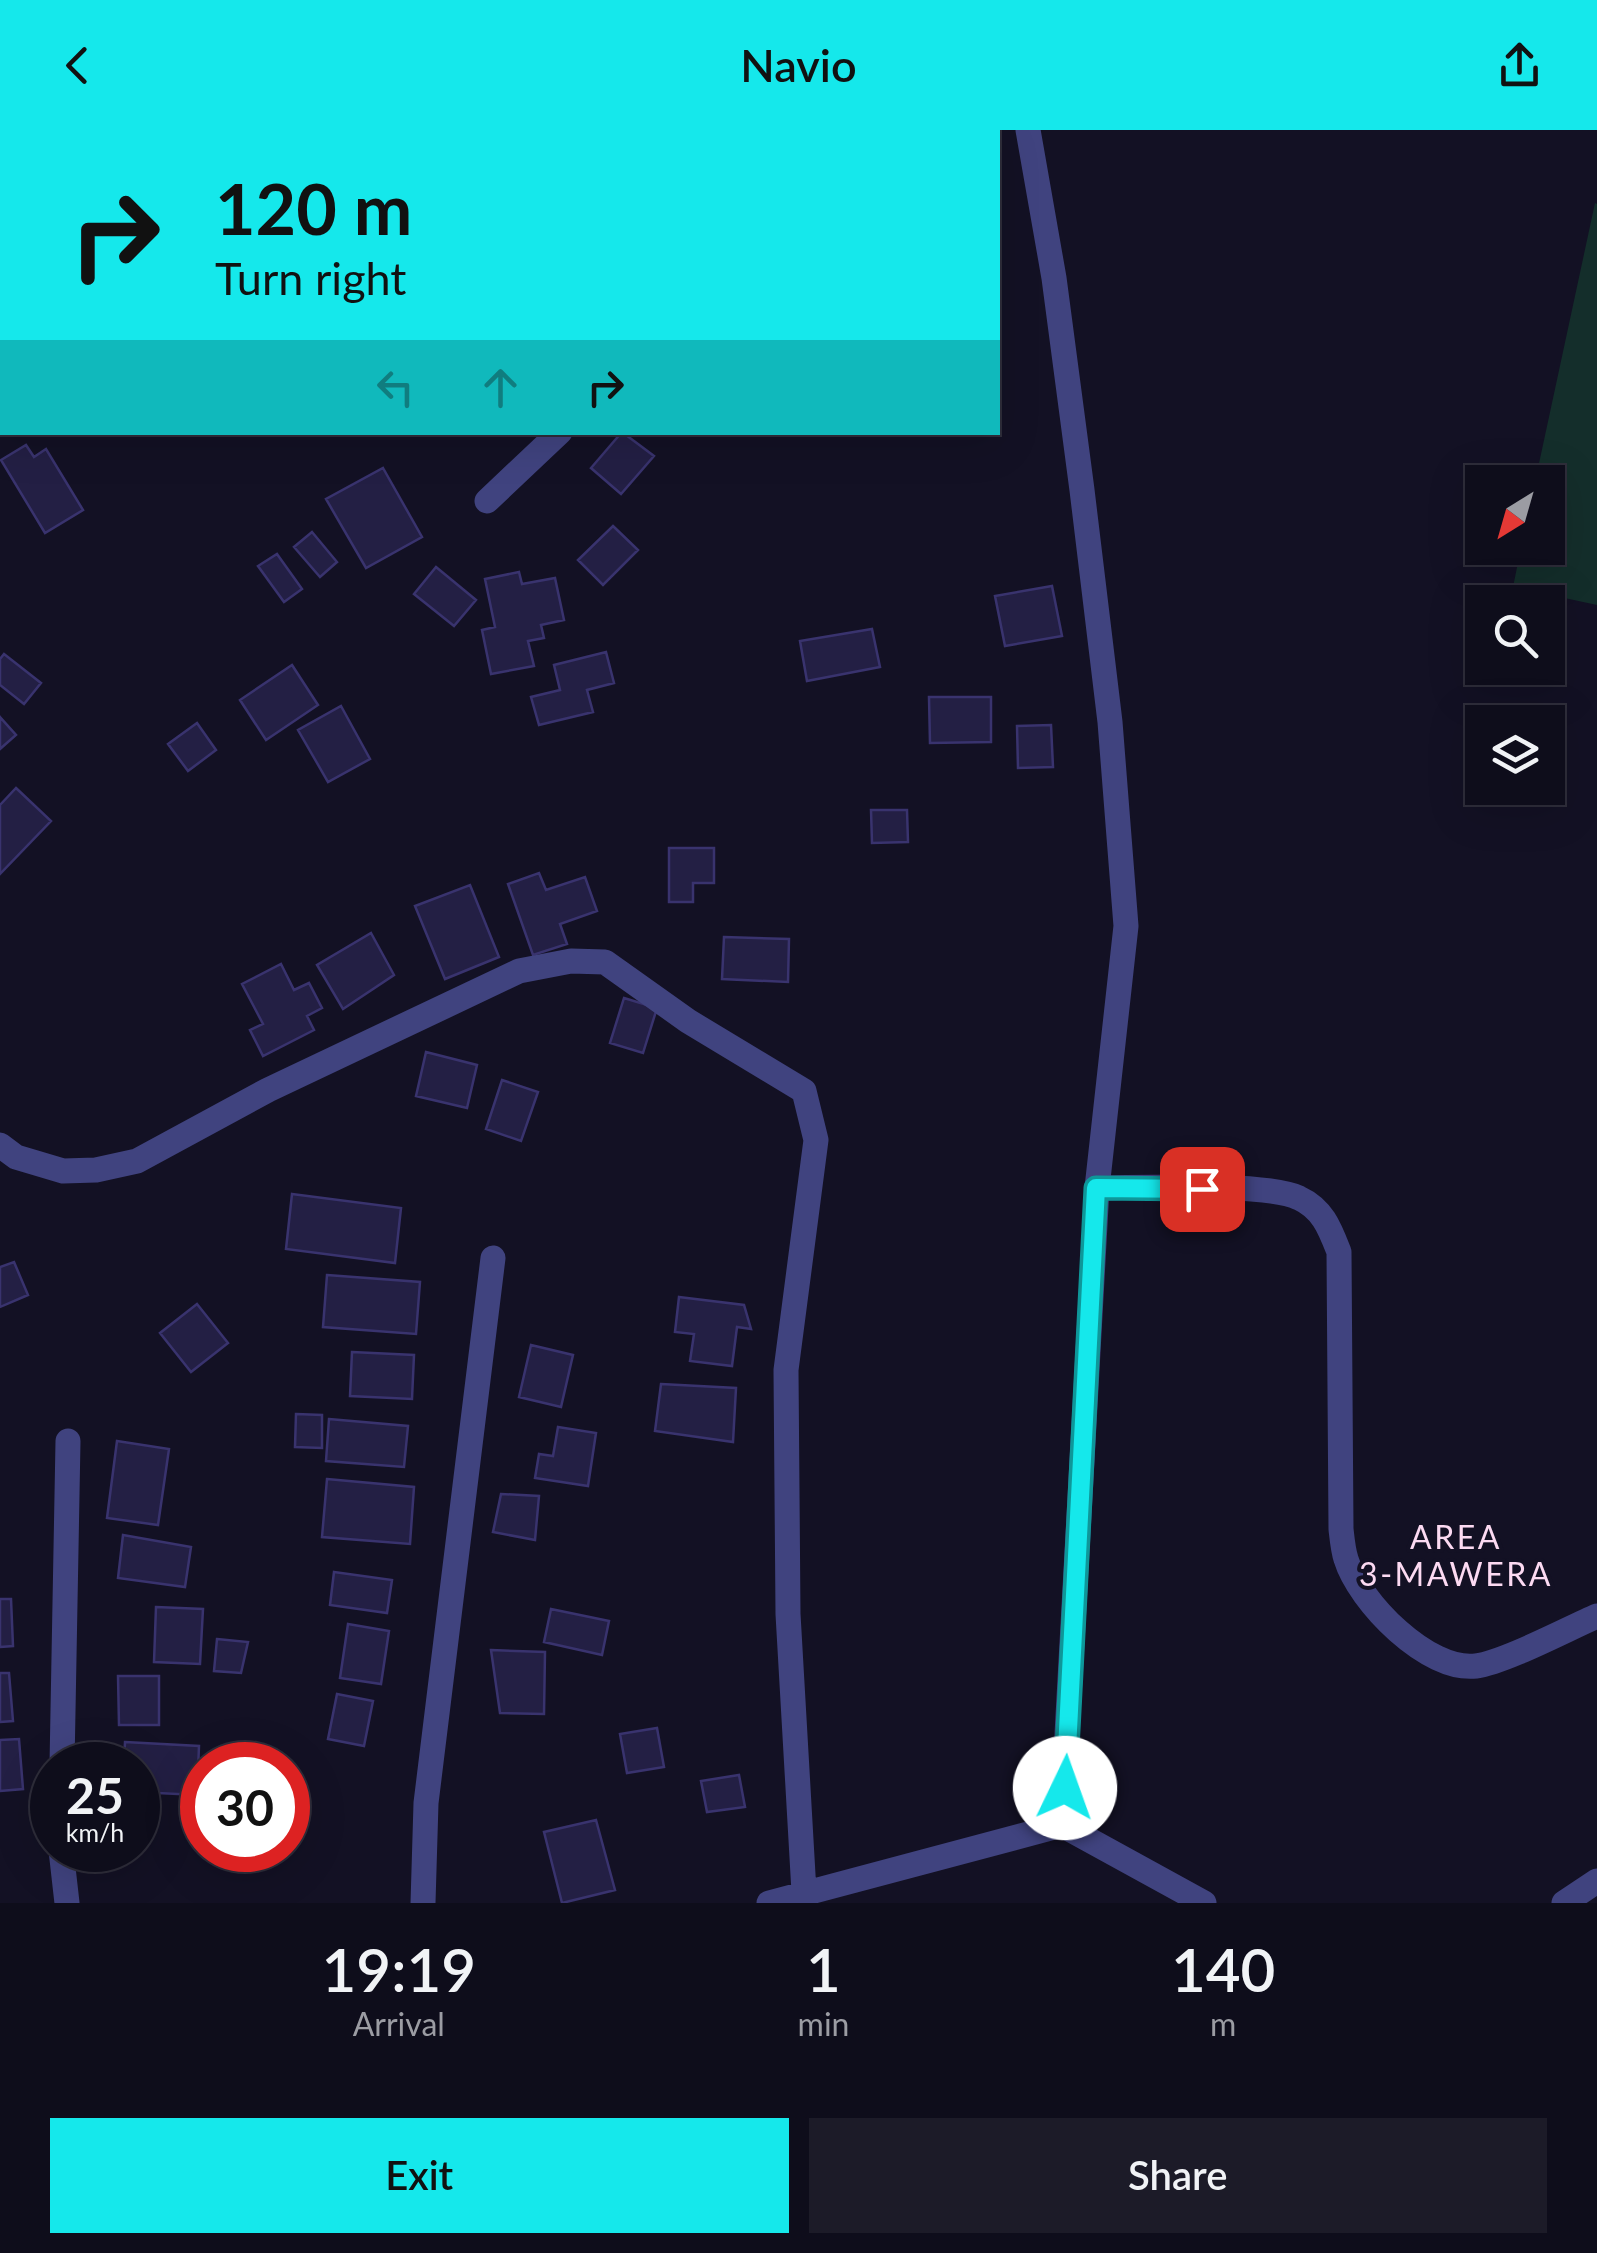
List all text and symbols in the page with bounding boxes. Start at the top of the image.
icon: back [50,38,105,93]
text: Navio [740,38,857,92]
icon: share [1492,38,1547,93]
text: 120 m [215,166,412,250]
icon: right [50,170,180,300]
text: Turn right [215,251,406,305]
icon: left [368,360,423,415]
icon: ahead [473,360,528,415]
icon: right [578,360,633,415]
north arrow [1465,465,1565,565]
map controls [1465,465,1565,805]
button: search [1465,585,1565,685]
button: layers [1465,705,1565,805]
pin [1160,1147,1245,1232]
icon: arrive [1175,1162,1230,1217]
district label: AREA 3-MAWERA [1359,1517,1553,1593]
position arrow [1013,1736,1117,1840]
speed limit sign: 30 [180,1742,310,1872]
text: 25 [66,1765,124,1825]
text: km/h [66,1817,124,1847]
text: 19:19 [322,1933,476,2005]
text: 1 [806,1933,841,2005]
text: 140 [1171,1933,1275,2005]
text: Arrival [353,2004,445,2043]
text: min [798,2004,849,2043]
text: m [1210,2004,1236,2043]
button: Exit [50,2118,789,2233]
button: Share [809,2118,1547,2233]

